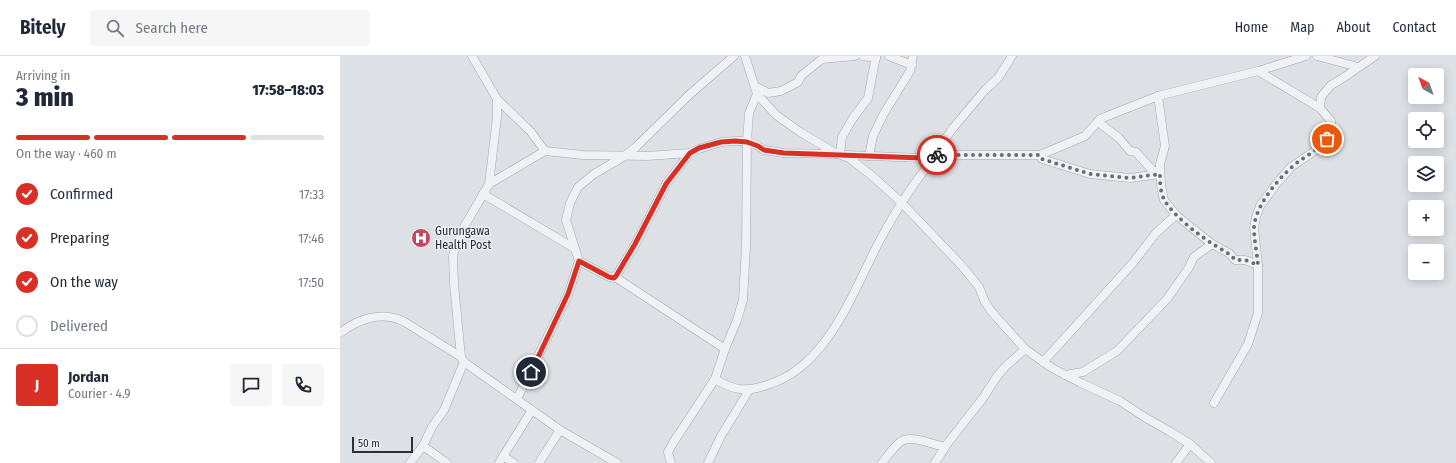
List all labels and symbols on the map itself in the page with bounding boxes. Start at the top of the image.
north arrow [1408,68,1444,104]
pin [1310,122,1344,156]
courier [917,135,957,175]
place label: Gurungawa Health Post [435,224,491,252]
hospital icon: Gurungawa Health Post [410,227,432,249]
pin [514,355,548,389]
scale bar [352,435,413,454]

